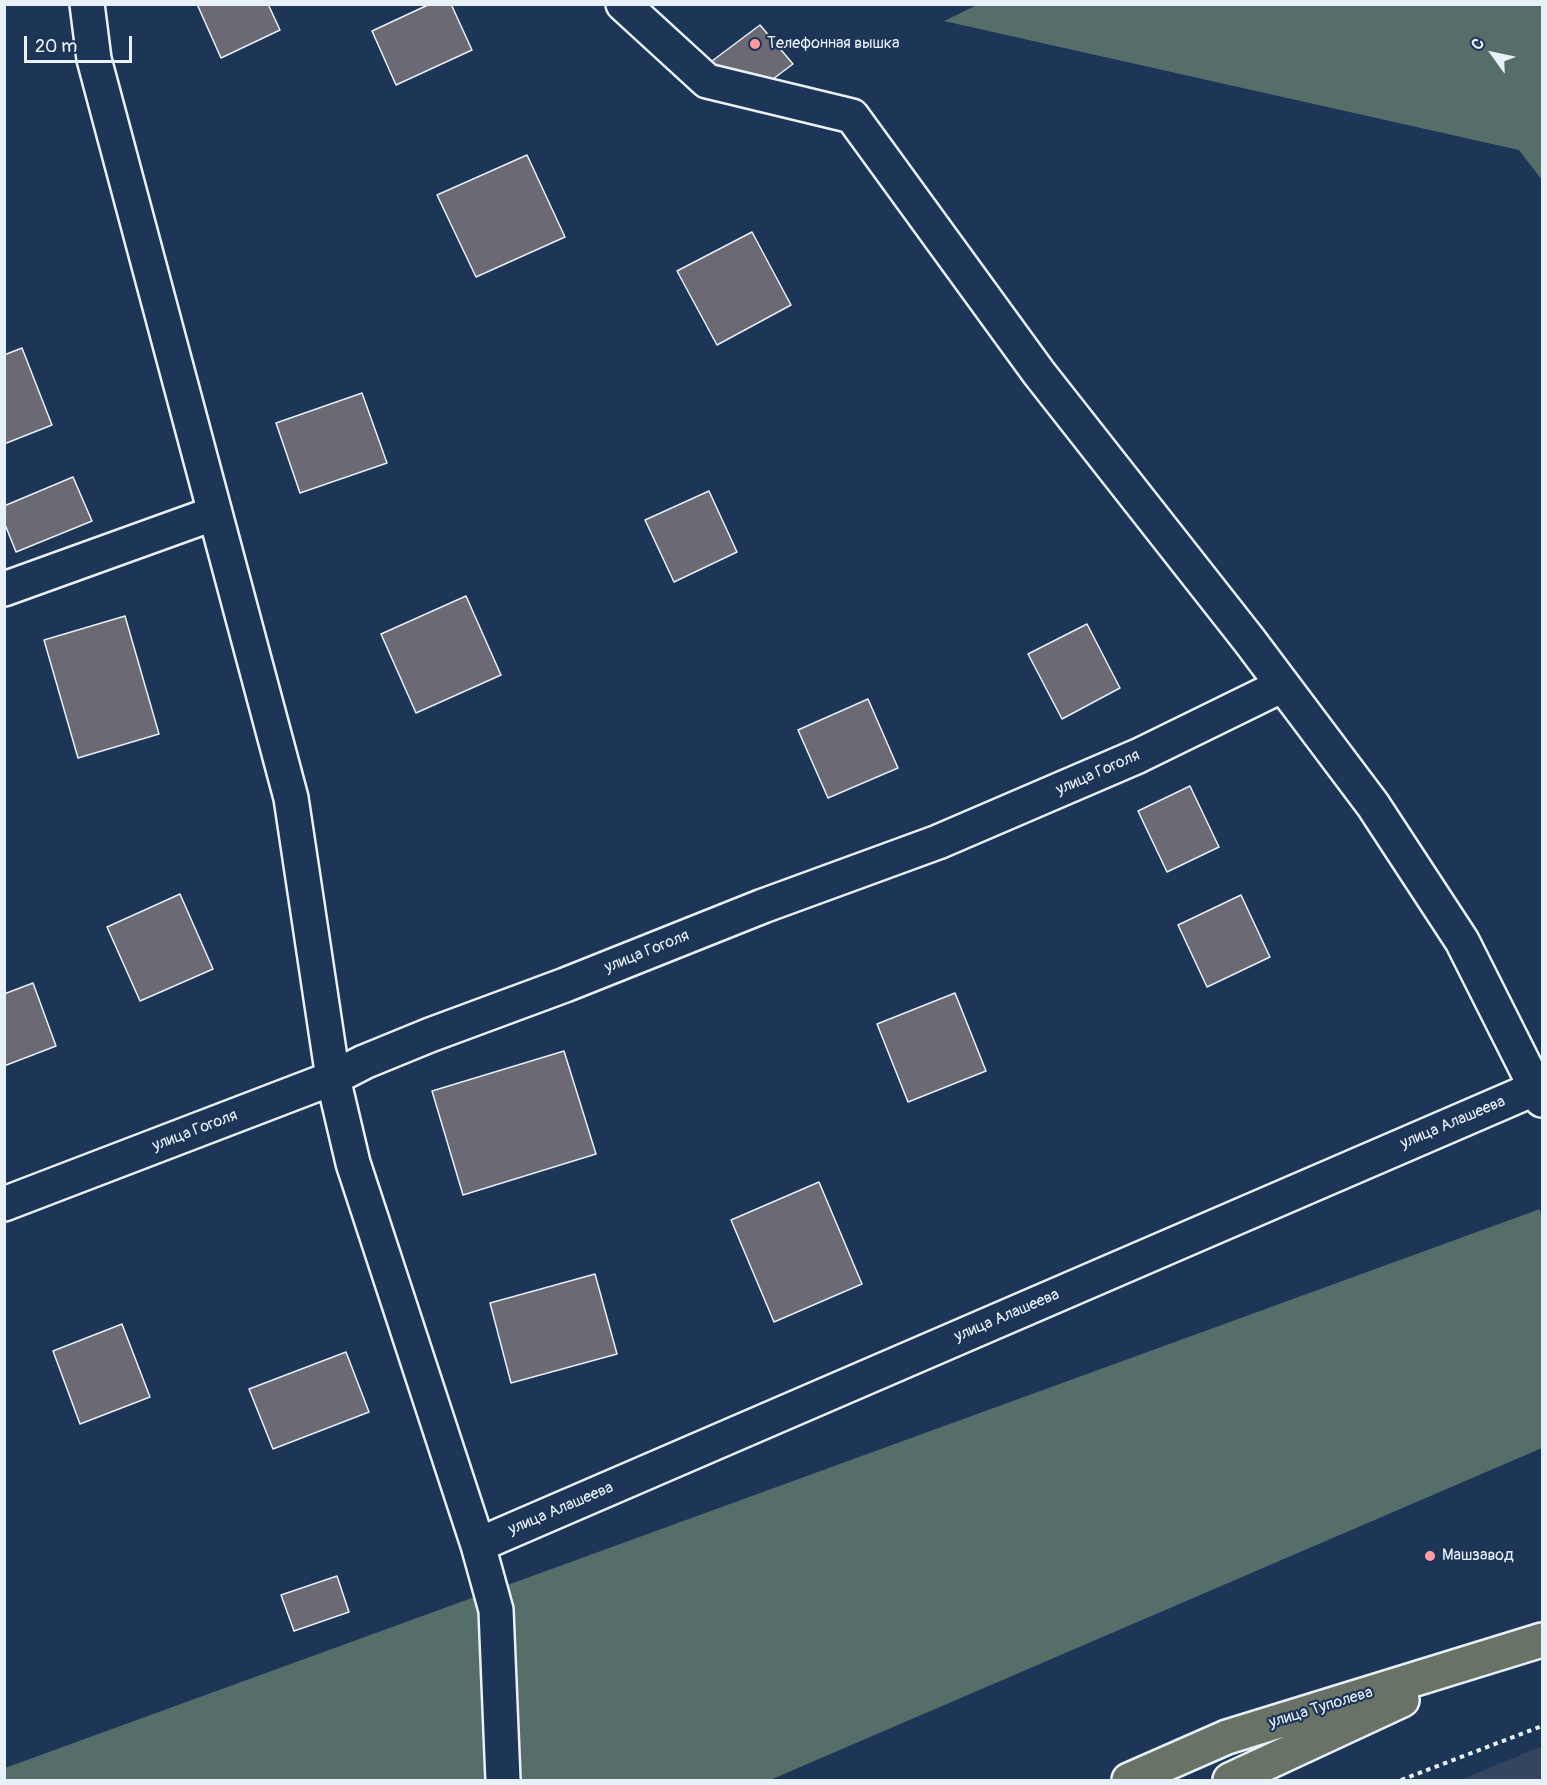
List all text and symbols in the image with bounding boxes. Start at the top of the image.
scale bar [27,24,135,62]
north arrow [1463,24,1523,84]
place label: Телефонная вышка [767,34,900,54]
text: 20 m [35,35,77,58]
text: С [1467,35,1489,54]
marker: Телефонная вышка [748,37,762,51]
street label: улица Гоголя [1053,746,1143,800]
street label: улица Гоголя [602,926,692,978]
street label: улица Алашеева [1398,1092,1508,1154]
street label: улица Гоголя [150,1106,240,1156]
street label: улица Алашеева [952,1285,1062,1347]
street label: улица Алашеева [506,1478,616,1540]
place label: Машзавод [1442,1546,1514,1566]
marker: Машзавод [1423,1549,1437,1563]
street label: улица Туполева [1267,1683,1375,1733]

